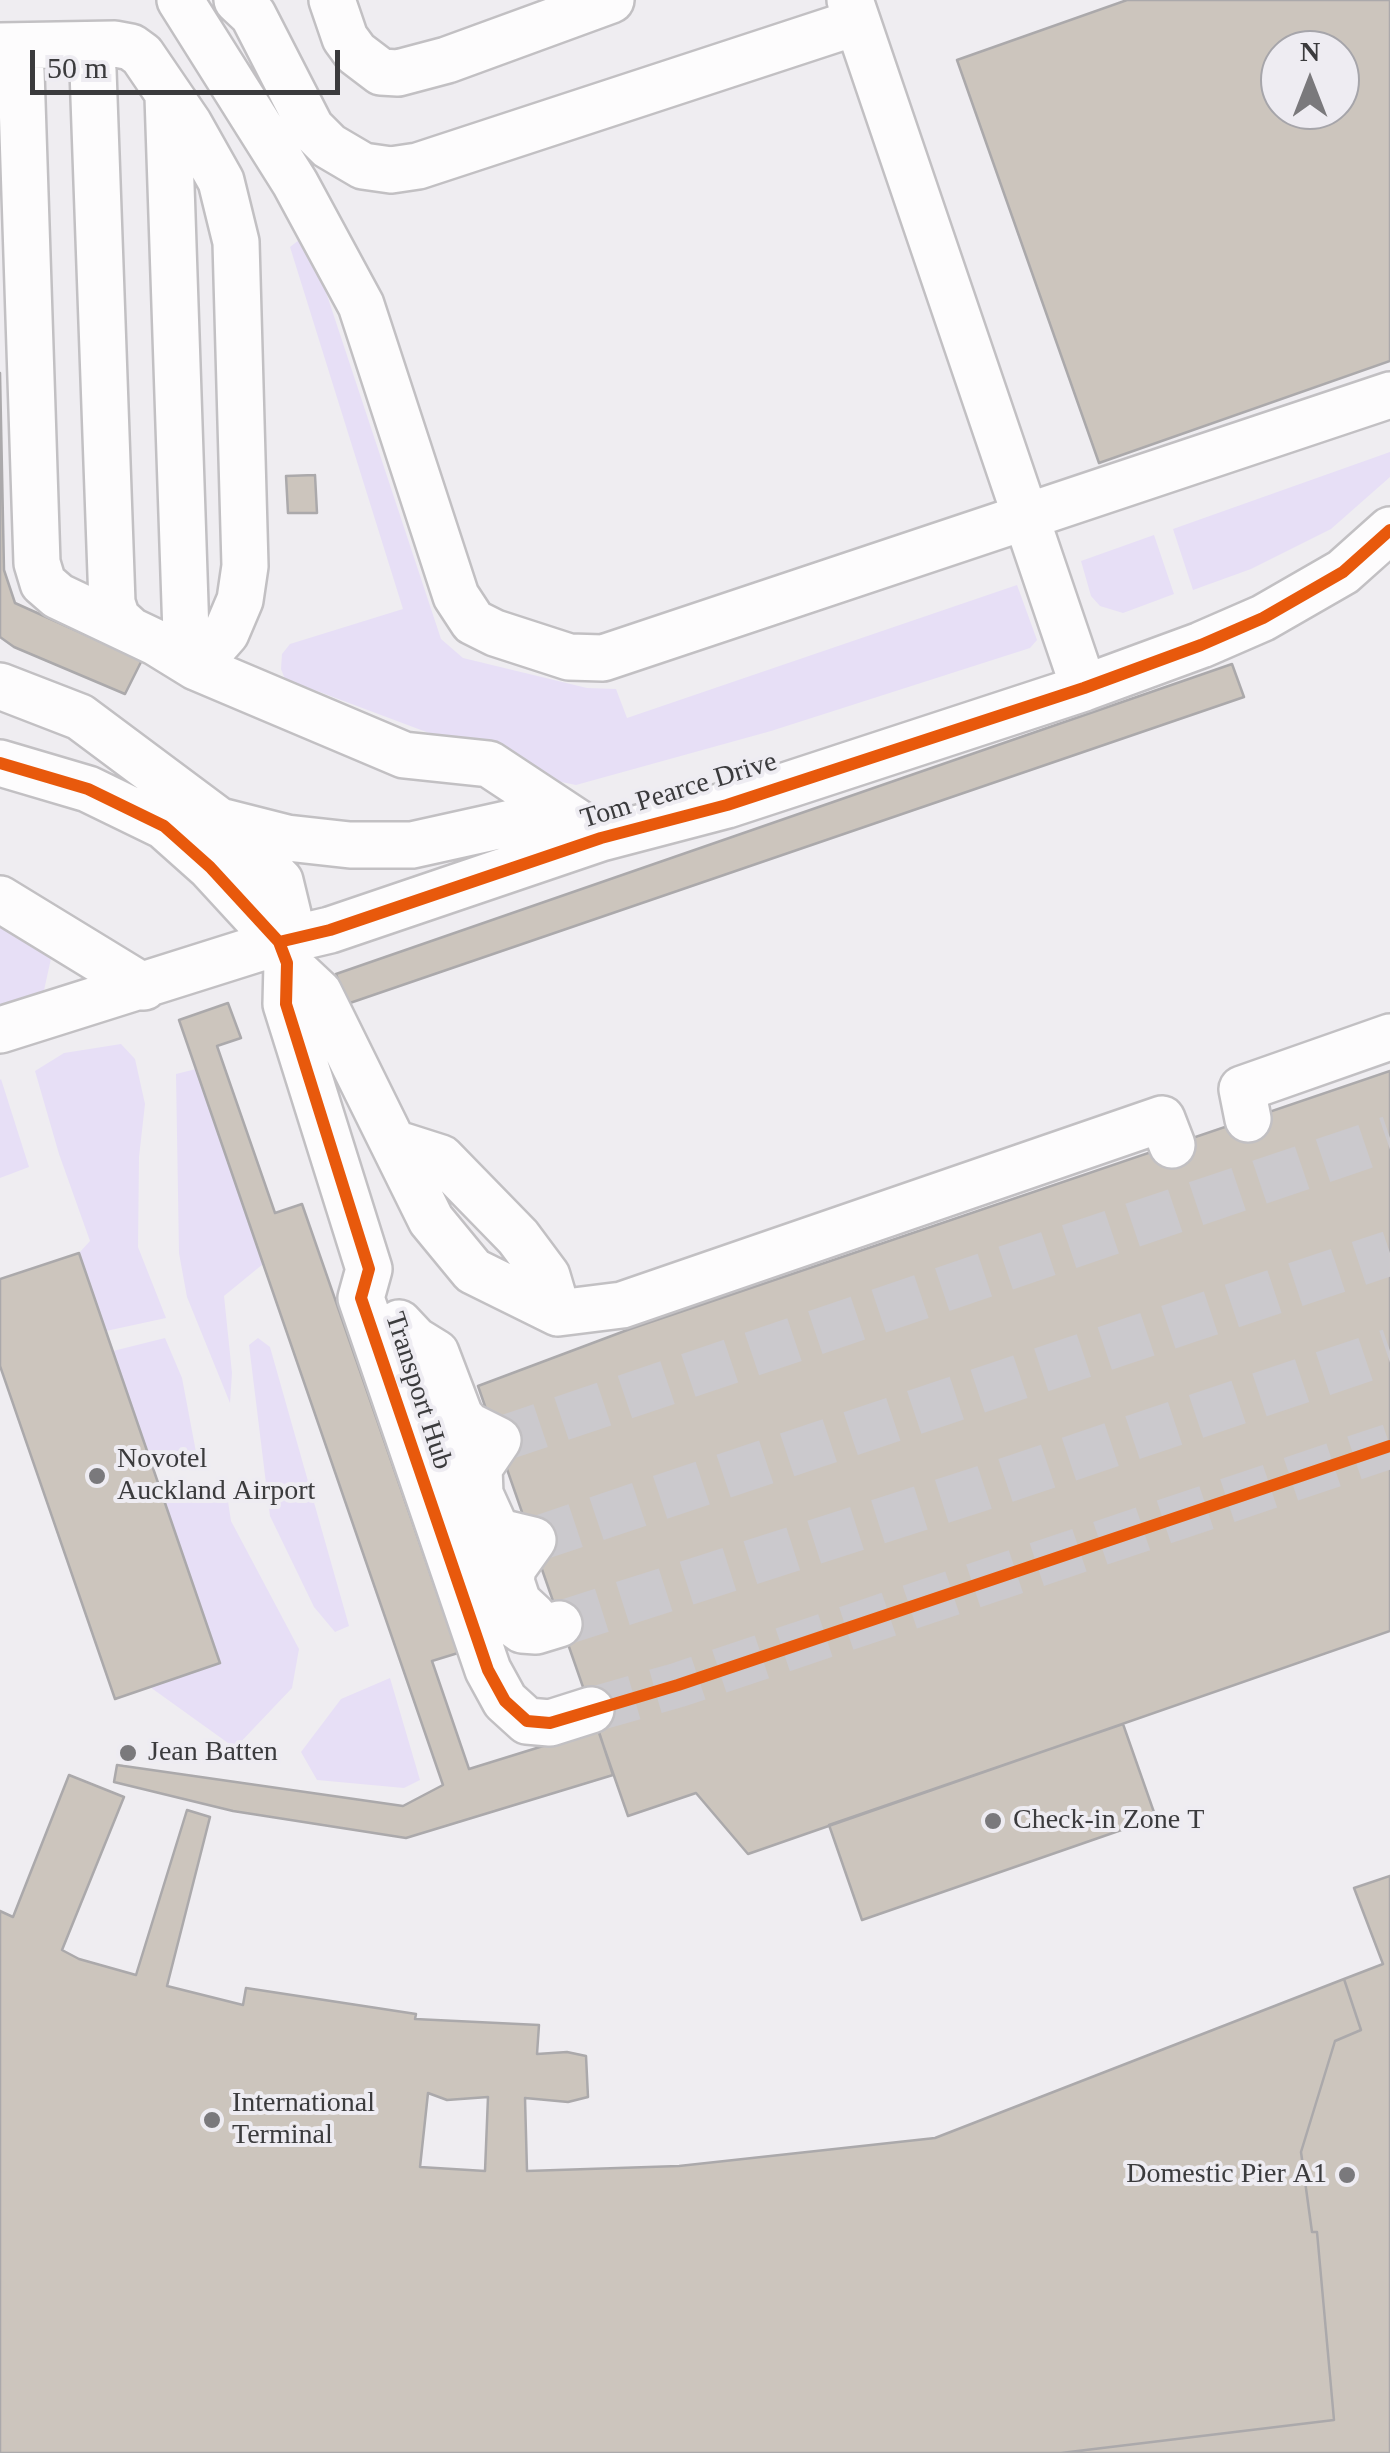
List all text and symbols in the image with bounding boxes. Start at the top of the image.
scale bar [35,30,345,92]
north arrow [1260,30,1360,130]
text: N [1300,36,1320,67]
text: 50 m [47,51,108,84]
street label: Tom Pearce Drive [577,745,781,837]
street label: Transport Hub [377,1308,459,1474]
place label: Novotel Auckland Airport [117,1443,315,1509]
marker: Novotel Auckland Airport [86,1465,108,1487]
place label: Jean Batten [148,1736,278,1770]
marker: Jean Batten [117,1742,139,1764]
place label: Check-in Zone T [1013,1804,1204,1838]
marker: Check-in Zone T [982,1810,1004,1832]
place label: International Terminal [232,2087,375,2153]
marker: International Terminal [201,2109,223,2131]
place label: Domestic Pier A1 [1126,2158,1327,2192]
marker: Domestic Pier A1 [1336,2164,1358,2186]

